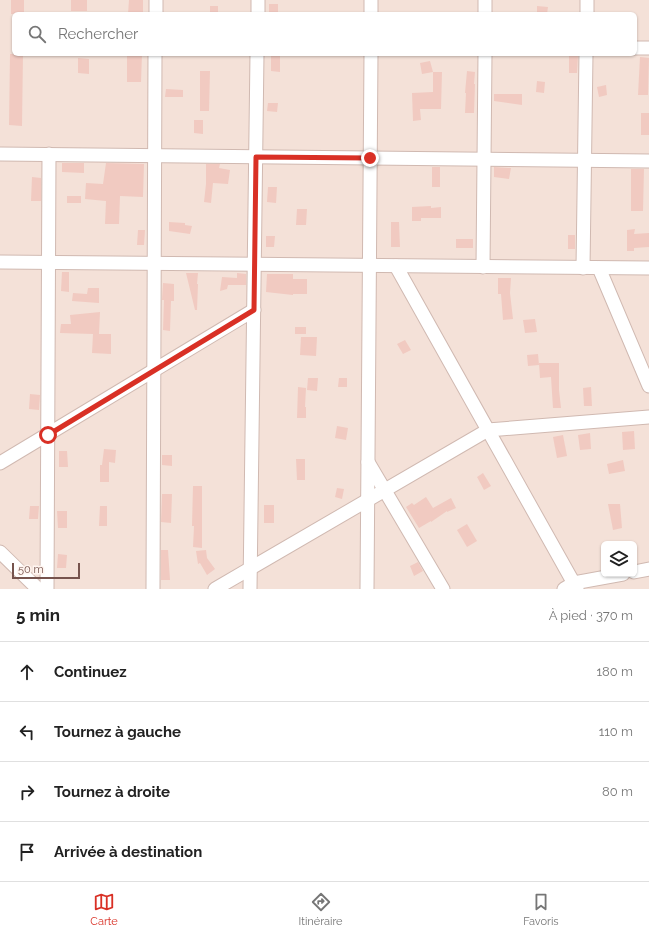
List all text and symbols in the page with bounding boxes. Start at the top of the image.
search box [12,12,637,56]
icon: search [26,23,48,45]
text: Rechercher [58,25,138,43]
route end [361,149,379,167]
route start [39,426,57,444]
map controls [601,541,637,577]
button: layers [601,541,637,577]
scale bar [12,561,80,580]
text: 50 m [18,563,44,576]
text: 5 min [16,605,60,625]
text: À pied · 370 m [549,608,633,623]
icon: ahead [16,661,38,683]
text: Continuez [54,663,127,681]
text: 180 m [597,664,633,679]
icon: left [16,721,38,743]
text: Tournez à gauche [54,723,181,741]
text: 110 m [599,724,633,739]
icon: right [16,781,38,803]
text: Tournez à droite [54,783,170,801]
text: 80 m [602,784,633,799]
icon: arrive [16,841,38,863]
text: Arrivée à destination [54,843,202,861]
tab: Carte [90,891,118,928]
tab: Itinéraire [299,891,343,928]
tab: Favoris [523,891,559,928]

